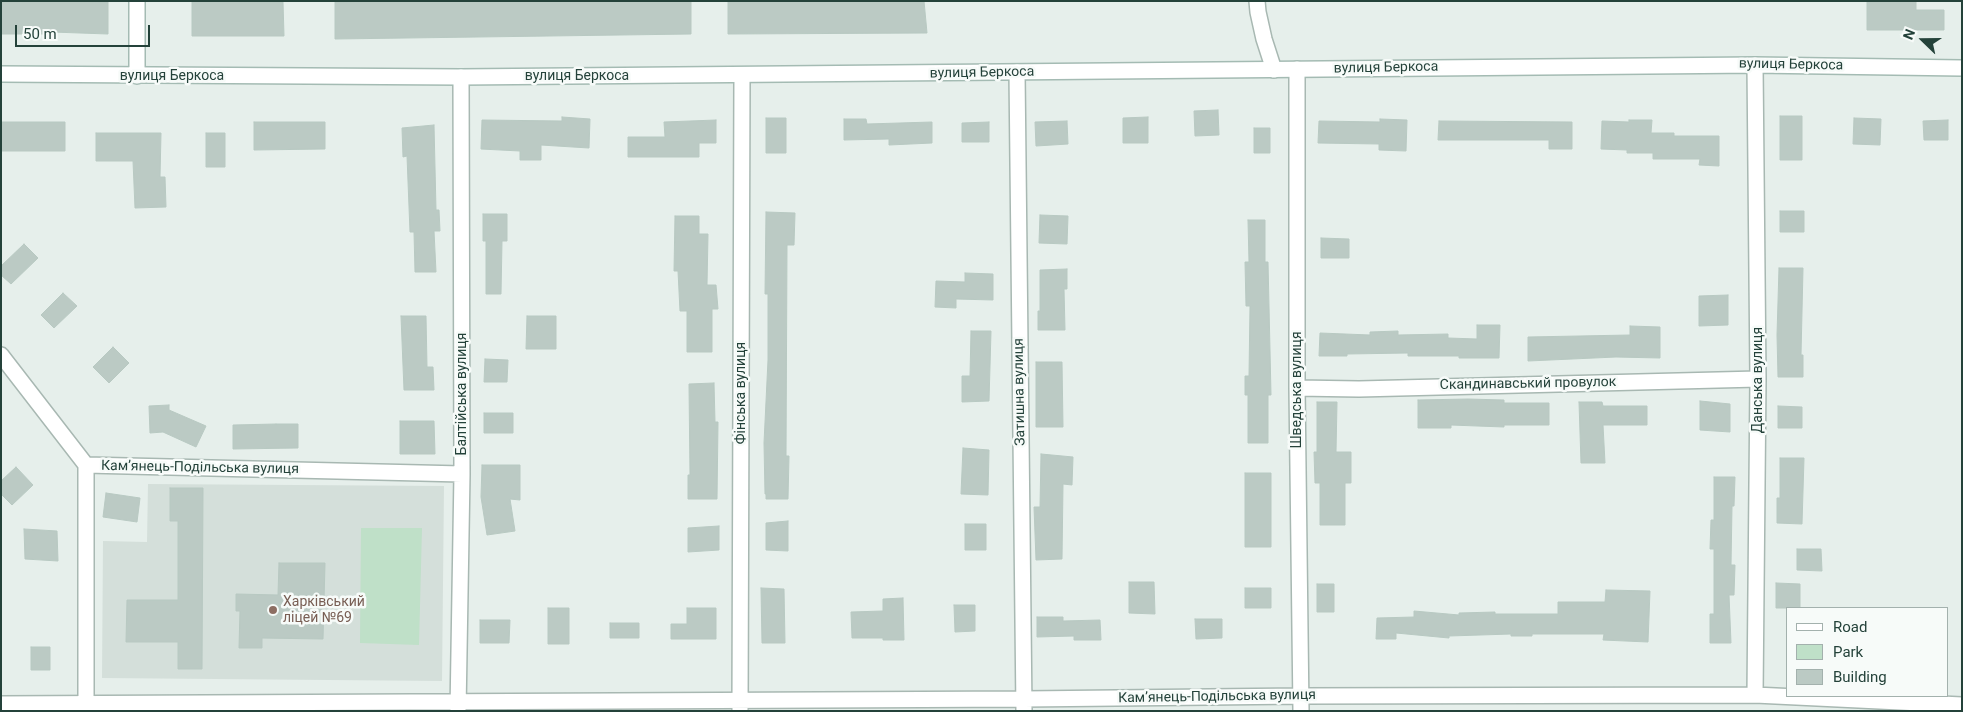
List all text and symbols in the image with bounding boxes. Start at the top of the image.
scale bar [18,15,152,47]
north arrow [1898,15,1948,65]
text: 50 m [23,25,57,43]
text: N [1900,27,1918,42]
street label: вулиця Беркоса [1739,56,1843,74]
street label: вулиця Беркоса [1334,59,1438,77]
street label: вулиця Беркоса [930,64,1034,82]
street label: вулиця Беркоса [120,68,224,84]
street label: вулиця Беркоса [525,68,629,84]
street label: Данська вулиця [1750,327,1766,433]
street label: Шведська вулиця [1289,331,1305,449]
street label: Балтійська вулиця [454,333,470,455]
street label: Затишна вулиця [1011,338,1029,446]
street label: Фінська вулиця [733,342,749,444]
street label: Скандинавський провулок [1440,374,1616,394]
street label: Кам’янець-Подільська вулиця [101,458,299,478]
place label: Харківський ліцей №69 [283,594,365,626]
marker: Харківський ліцей №69 [267,604,279,616]
legend [1786,607,1948,697]
text: Road [1833,618,1867,636]
text: Park [1833,643,1863,661]
text: Building [1833,668,1887,686]
street label: Кам’янець-Подільська вулиця [1118,687,1316,707]

